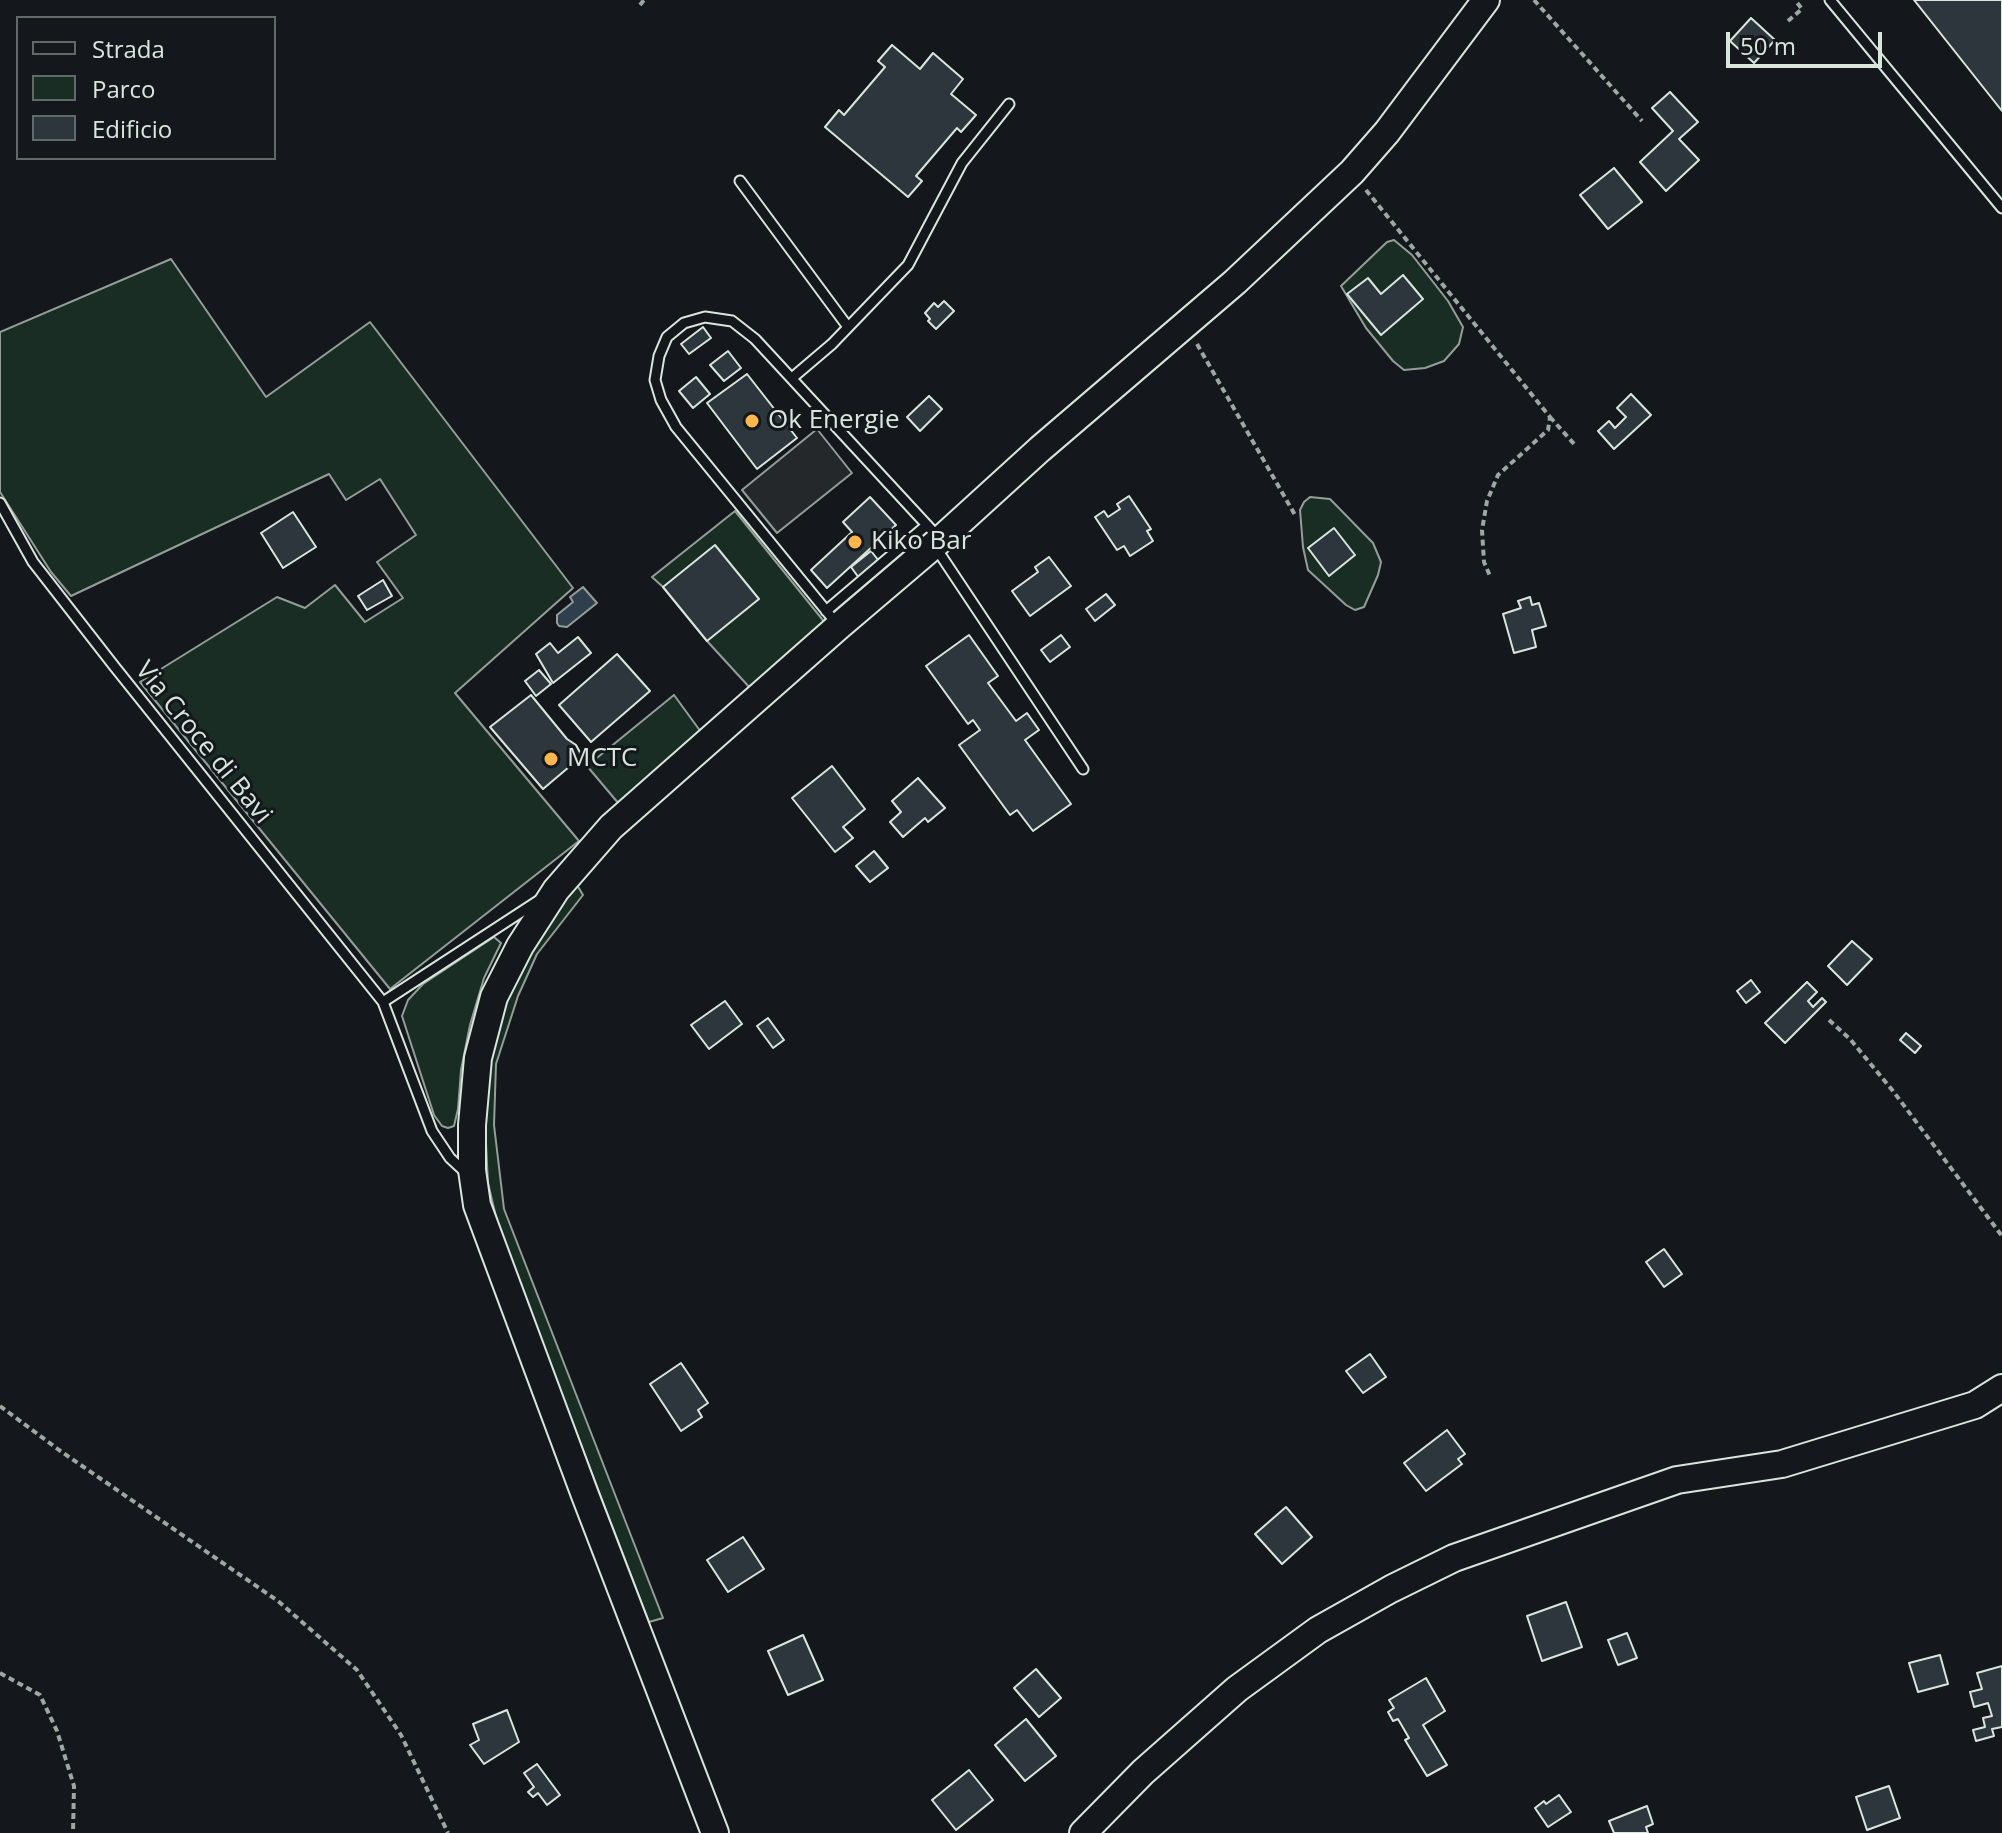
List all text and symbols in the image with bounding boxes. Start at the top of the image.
legend [16,16,276,160]
scale bar [1730,16,1886,66]
text: 50 m [1740,29,1796,62]
text: Strada [92,32,165,65]
text: Parco [92,72,156,105]
text: Edificio [92,112,172,145]
place label: Ok Energie [768,405,900,437]
marker: Ok Energie [743,412,761,430]
place label: Kiko Bar [871,526,971,558]
marker: Kiko Bar [846,533,864,551]
street label: Via Croce di Bavi [128,656,278,830]
place label: MCTC [567,743,637,775]
marker: MCTC [542,750,560,768]

